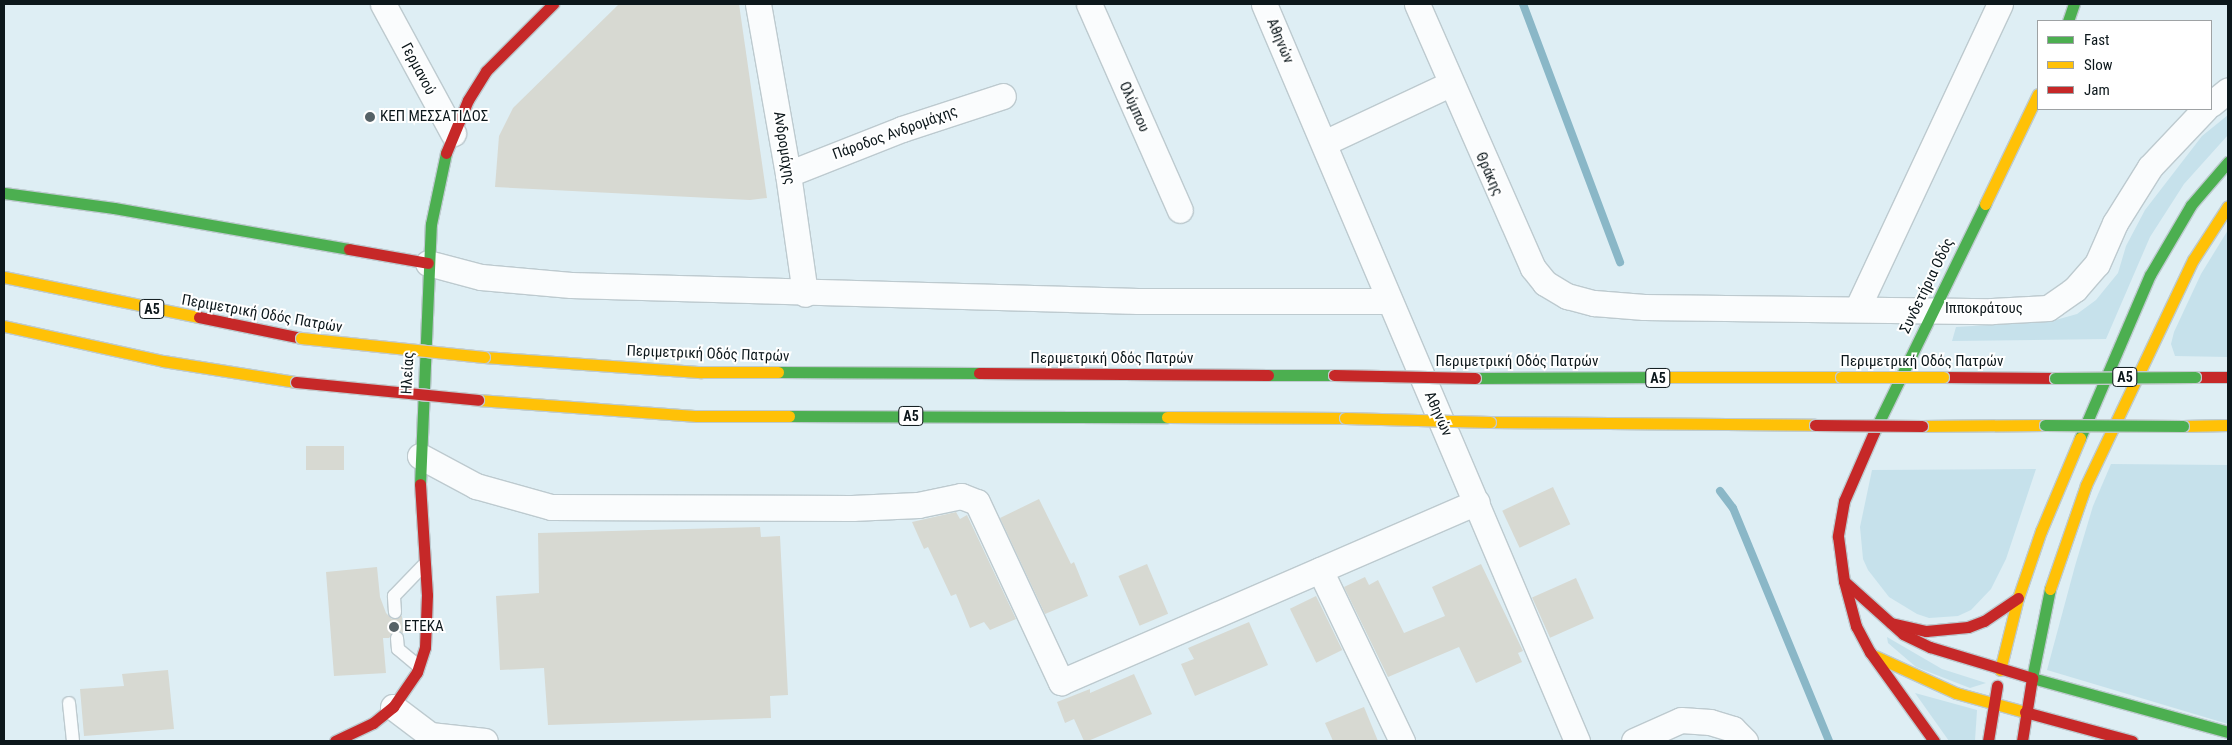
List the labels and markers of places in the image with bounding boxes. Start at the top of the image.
place label: ΚΕΠ ΜΕΣΣΑΤΙΔΟΣ [380,108,488,126]
marker: ΚΕΠ ΜΕΣΣΑΤΙΔΟΣ [364,111,376,123]
place label: ΕΤΕΚΑ [404,618,444,636]
marker: ΕΤΕΚΑ [388,621,400,633]

